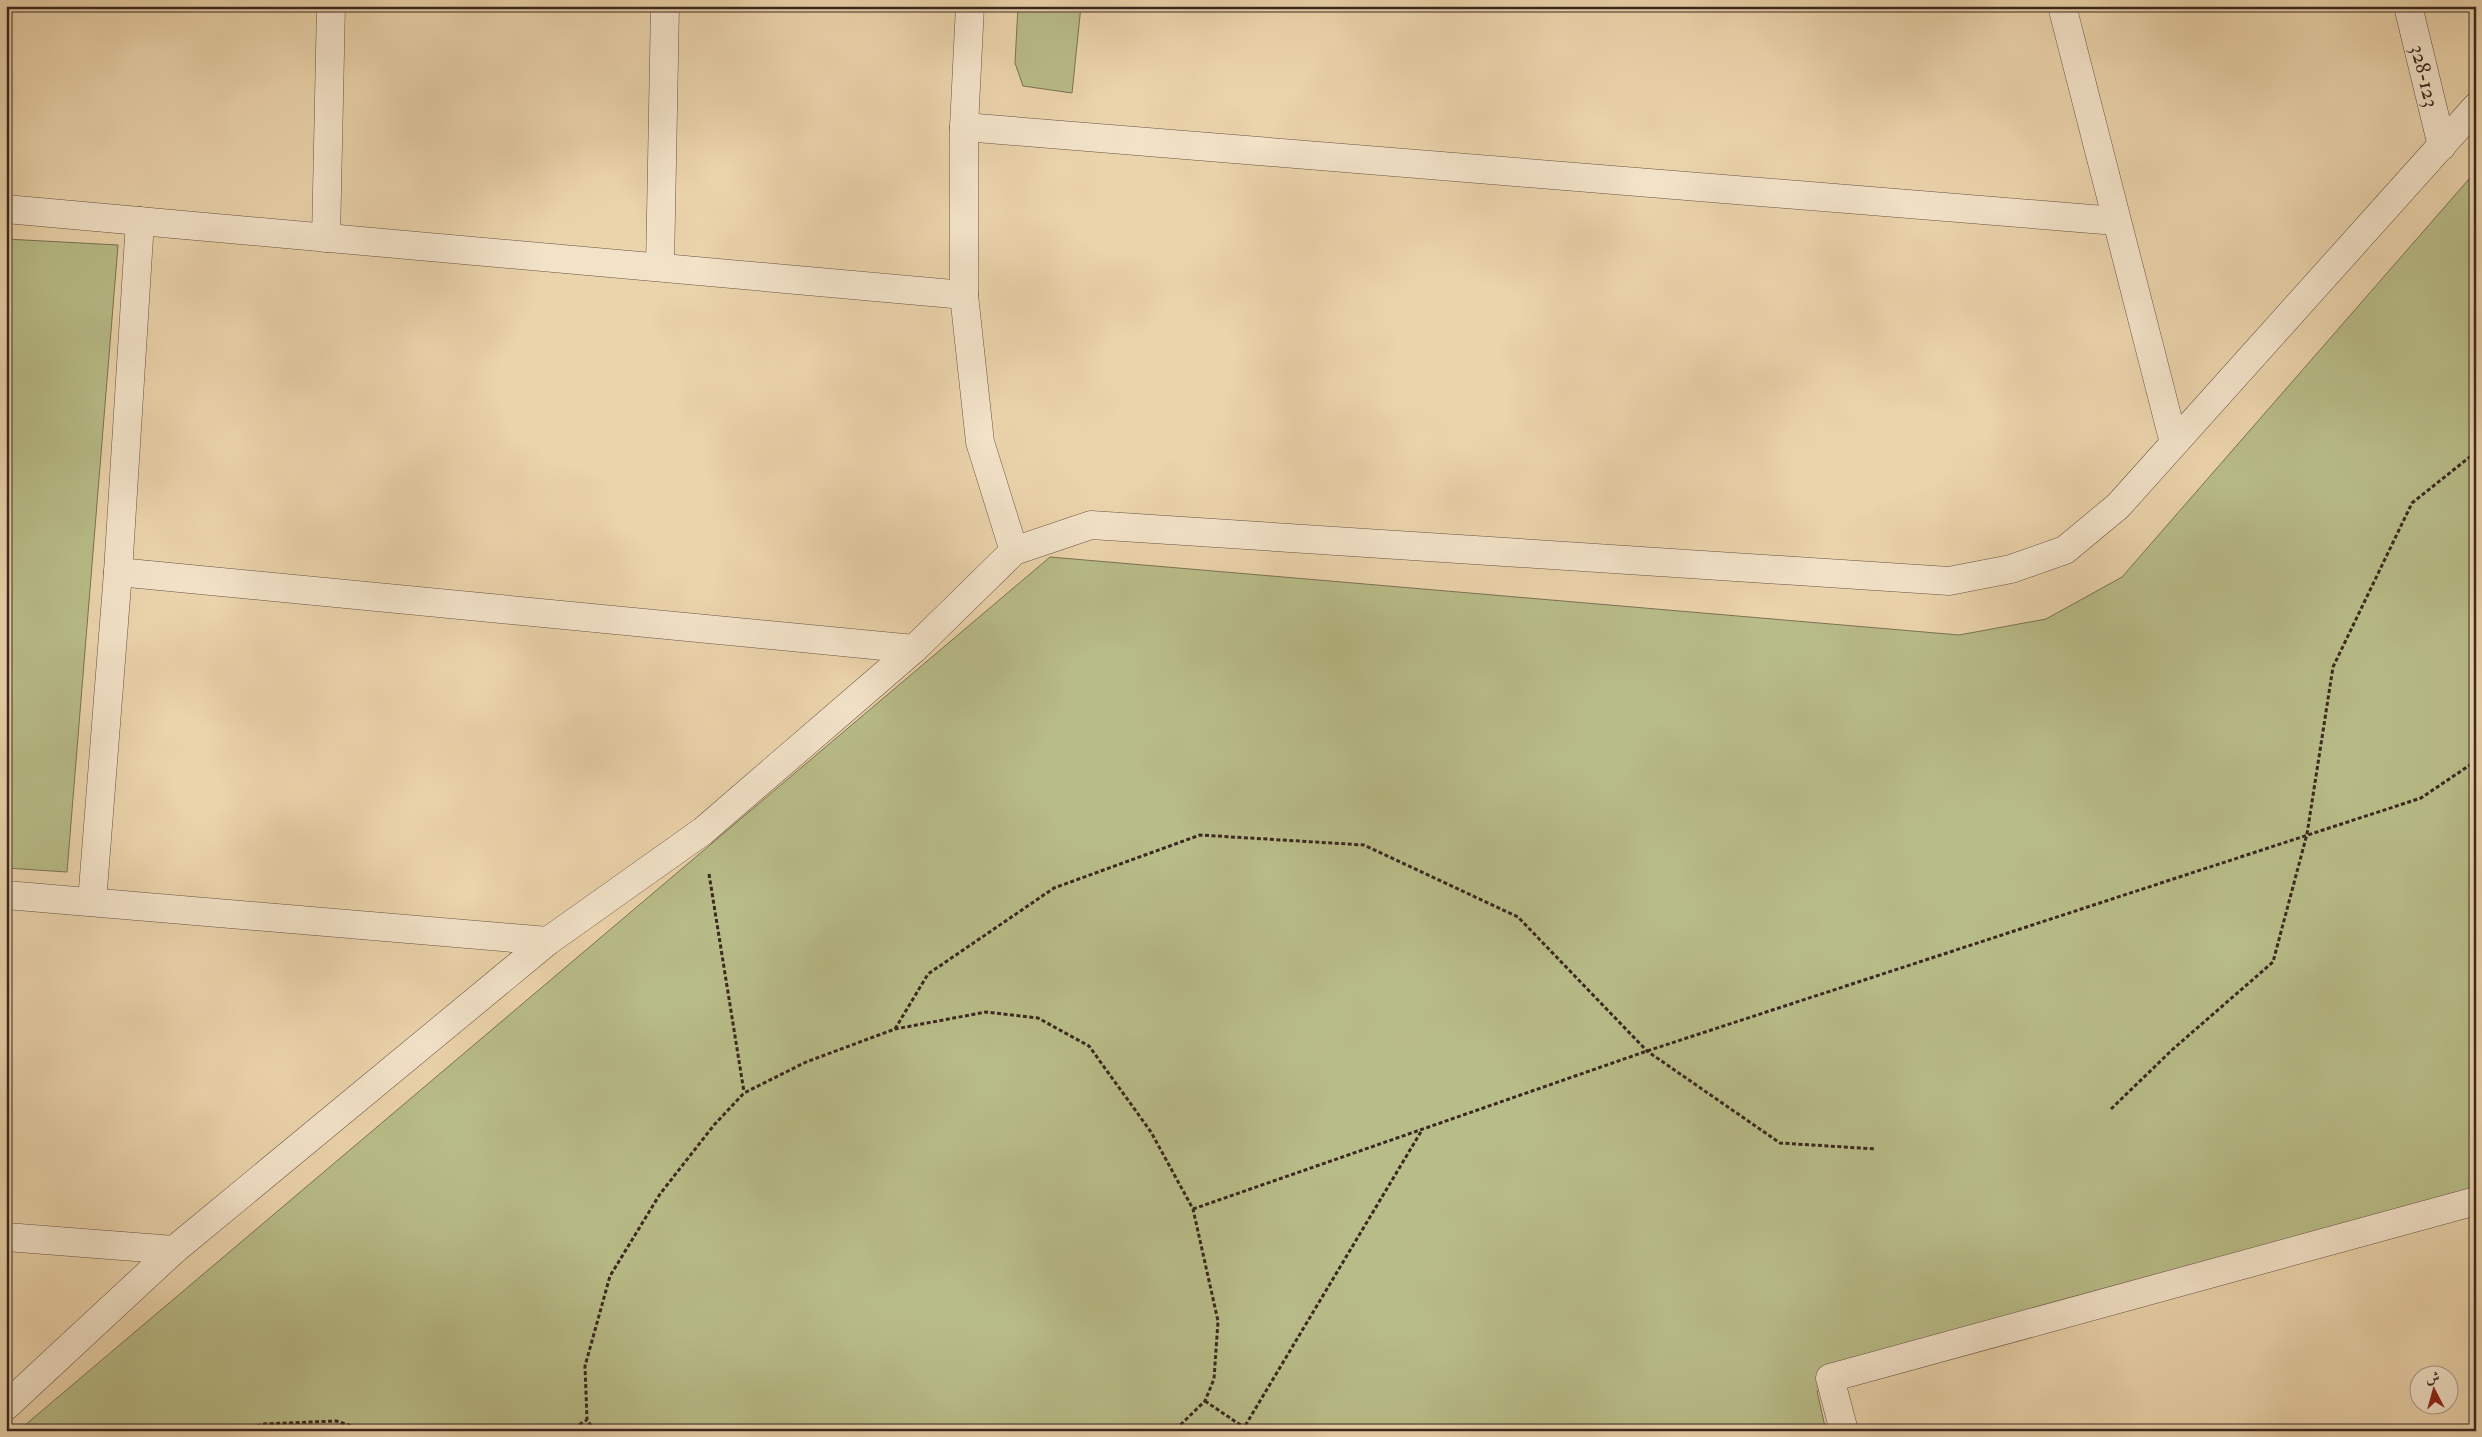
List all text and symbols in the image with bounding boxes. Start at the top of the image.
street label: 328-123 [2404,42,2445,110]
north arrow [2410,1364,2460,1414]
text: ش [2425,1368,2441,1387]

